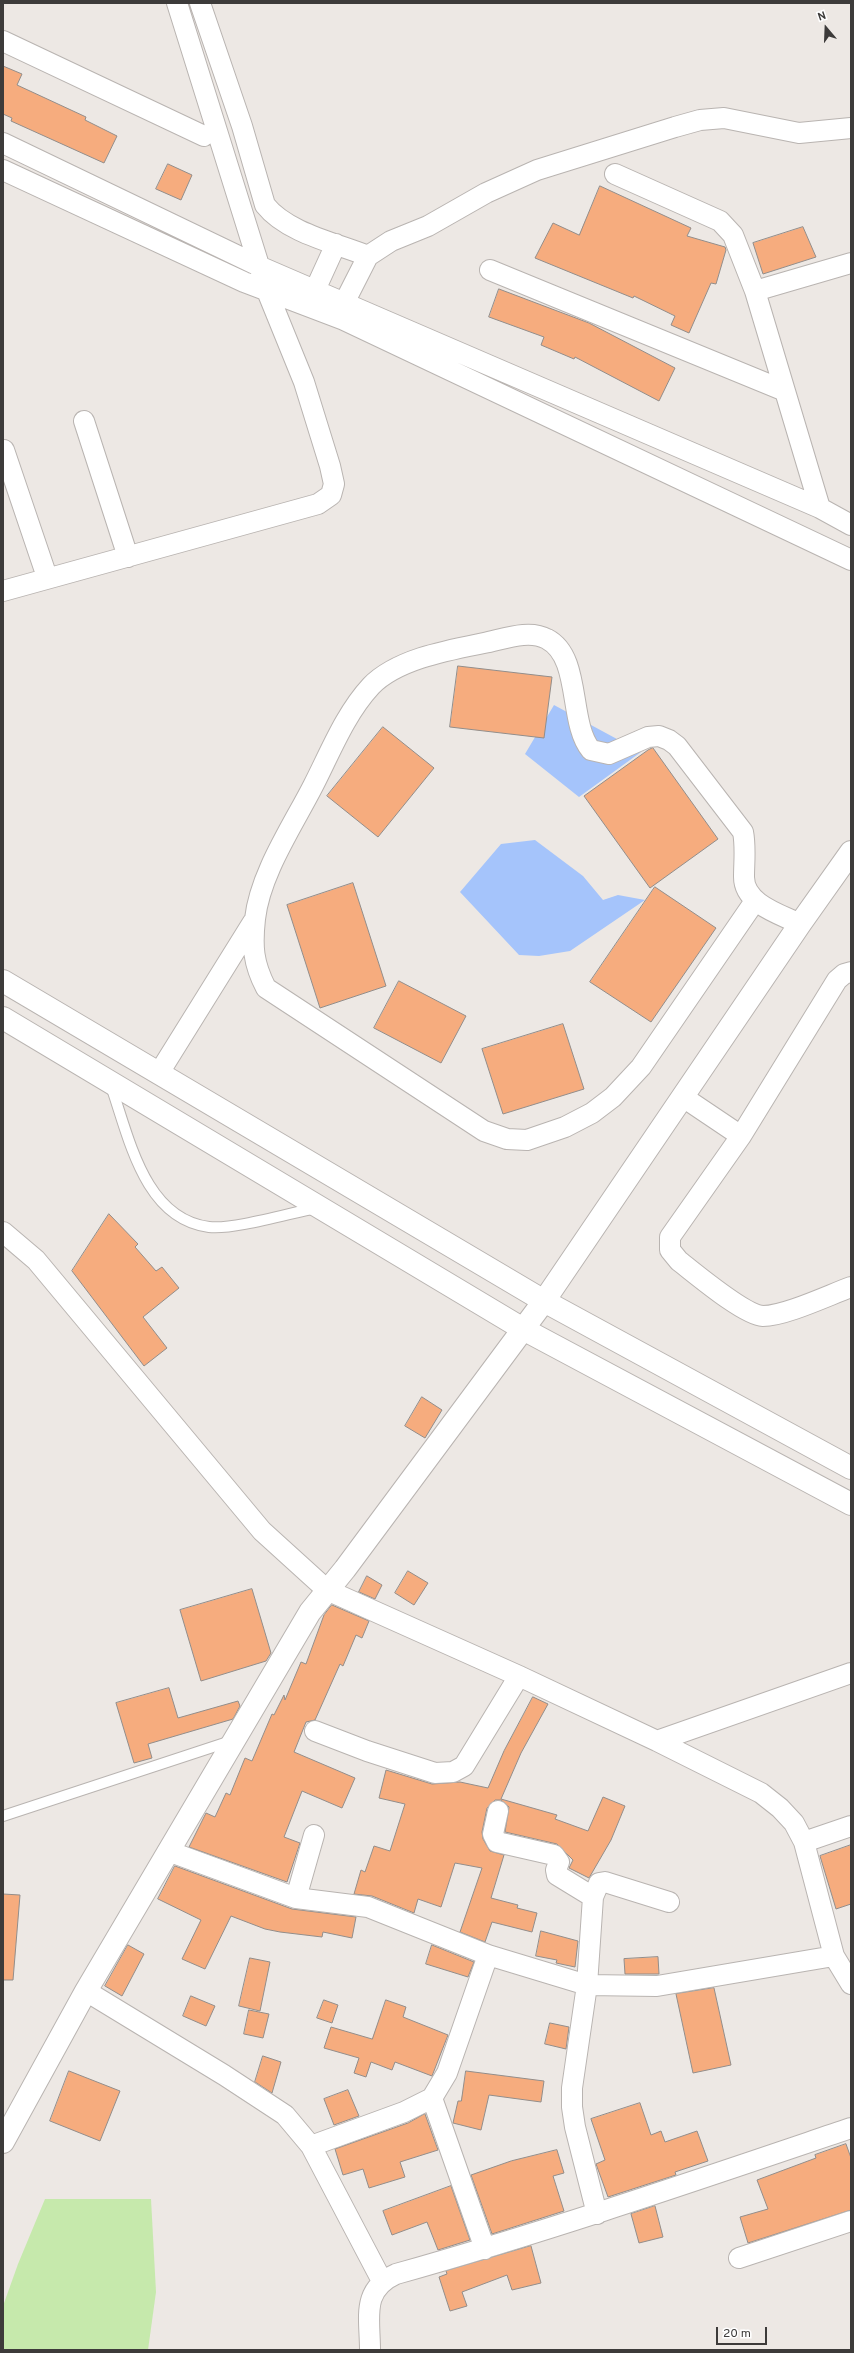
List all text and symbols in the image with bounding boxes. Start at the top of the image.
north arrow [806,8,846,48]
text: N [816,9,828,25]
scale bar [718,2319,769,2345]
text: 20 m [723,2326,751,2342]

